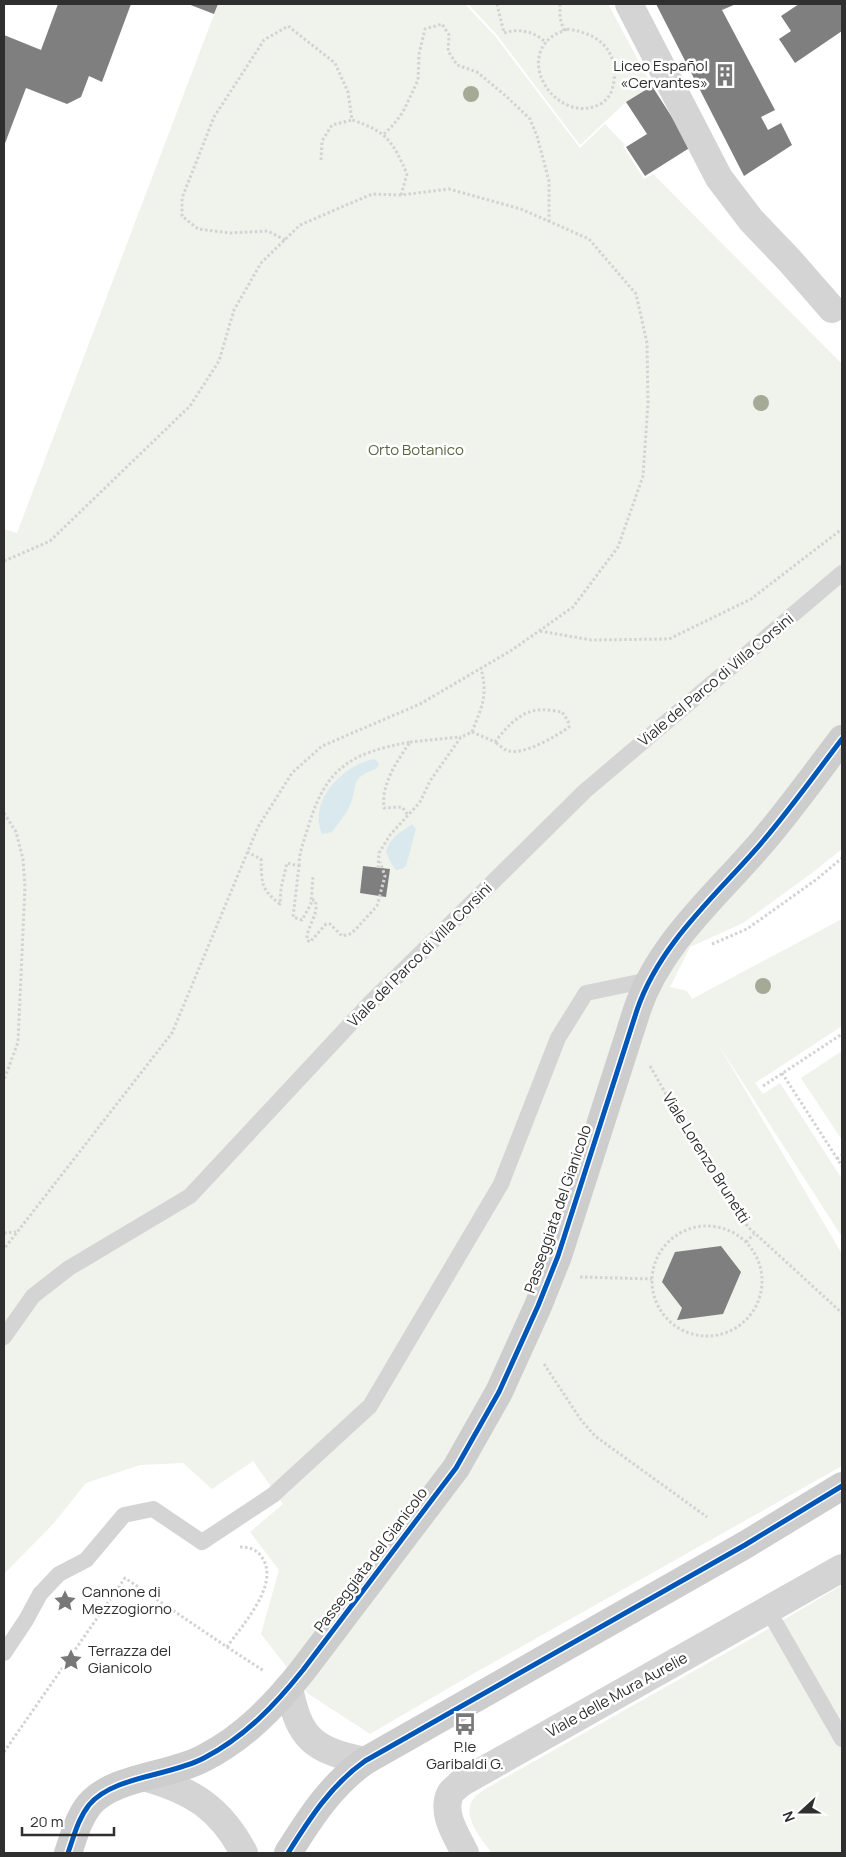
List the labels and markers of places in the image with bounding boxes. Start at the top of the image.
place label: Liceo Español «Cervantes» [613,55,708,93]
building icon: Liceo Español «Cervantes» [712,62,738,88]
place label: Cannone di Mezzogiorno [82,1581,172,1619]
place icon: Cannone di Mezzogiorno [52,1588,78,1614]
place label: Terrazza del Gianicolo [88,1640,171,1678]
place icon: Terrazza del Gianicolo [58,1647,84,1673]
bus stop icon: P.le Garibaldi G. [452,1711,478,1737]
place label: P.le Garibaldi G. [426,1736,504,1774]

